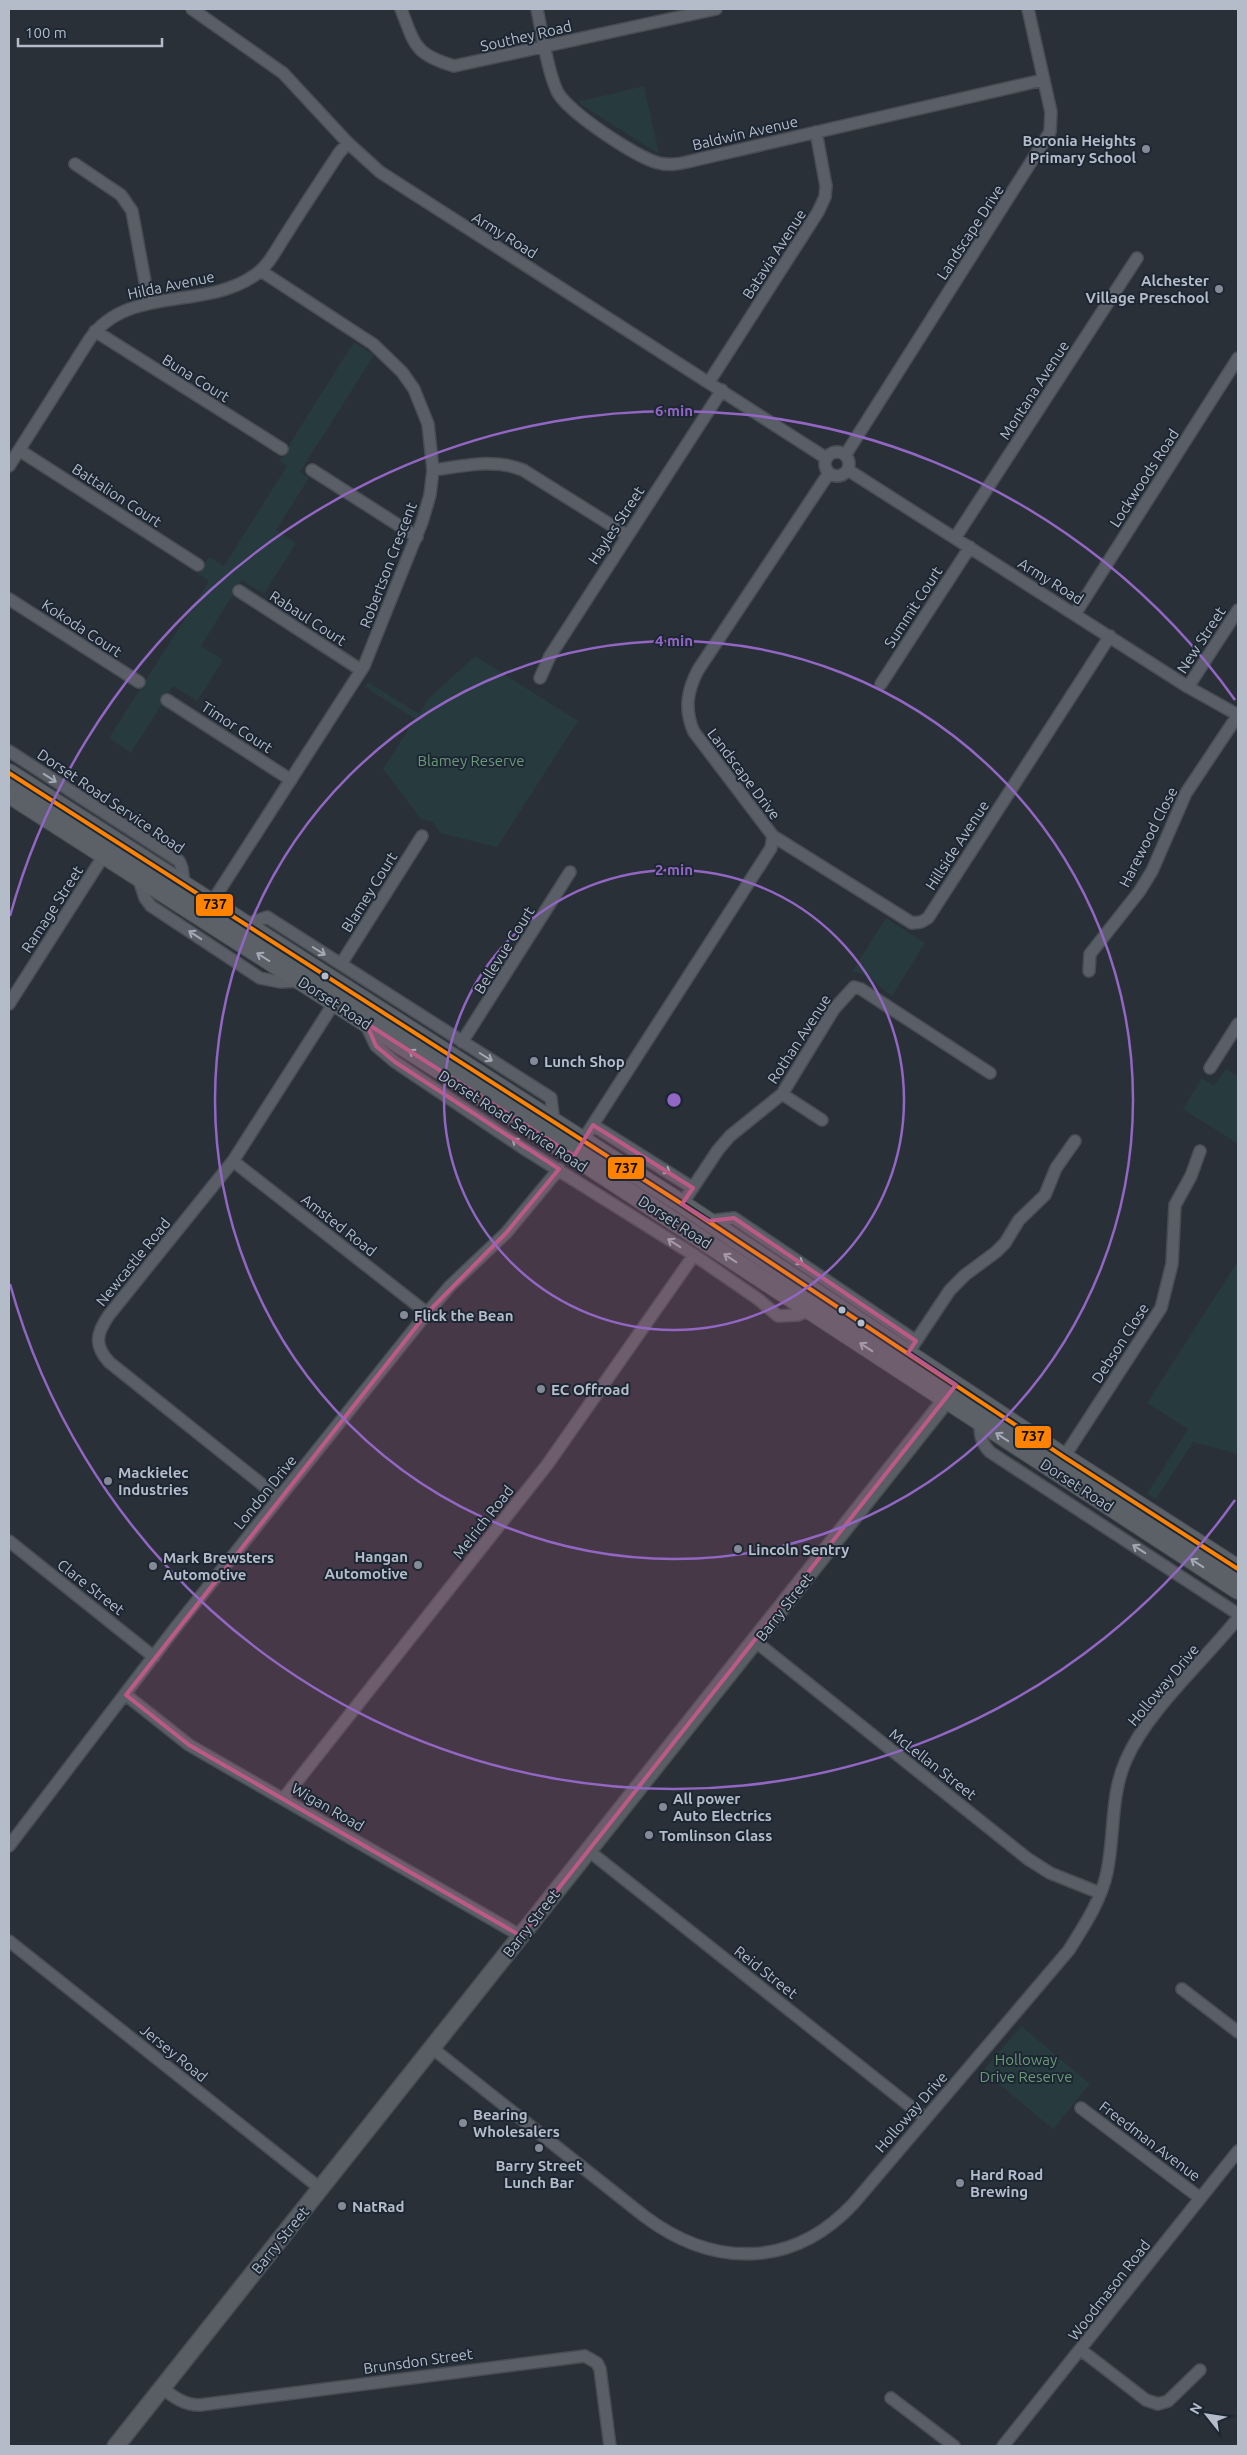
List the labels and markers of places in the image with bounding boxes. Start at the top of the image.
place label: Boronia Heights Primary School [1022,132,1136,166]
marker: Boronia Heights Primary School [1140,143,1152,155]
place label: Alchester Village Preschool [1085,272,1210,306]
marker: Alchester Village Preschool [1213,283,1225,295]
unlabelled marker [320,971,330,981]
place label: Lunch Shop [544,1053,625,1070]
marker: Lunch Shop [528,1055,540,1067]
centre of rings [665,1091,683,1109]
unlabelled marker [837,1305,847,1315]
place label: Flick the Bean [414,1307,513,1324]
marker: Flick the Bean [398,1309,410,1321]
unlabelled marker [856,1318,866,1328]
place label: EC Offroad [551,1381,629,1398]
marker: EC Offroad [535,1383,547,1395]
place label: Mackielec Industries [118,1464,189,1498]
marker: Mackielec Industries [102,1475,114,1487]
place label: Lincoln Sentry [748,1541,849,1558]
marker: Lincoln Sentry [732,1543,744,1555]
place label: Hangan Automotive [325,1548,408,1582]
place label: Mark Brewsters Automotive [163,1549,274,1583]
marker: Hangan Automotive [412,1559,424,1571]
marker: Mark Brewsters Automotive [147,1560,159,1572]
place label: All power Auto Electrics [673,1790,772,1824]
marker: All power Auto Electrics [657,1801,669,1813]
place label: Tomlinson Glass [659,1827,772,1844]
marker: Tomlinson Glass [643,1829,655,1841]
place label: Bearing Wholesalers [473,2106,560,2140]
marker: Bearing Wholesalers [457,2117,469,2129]
marker: Barry Street Lunch Bar [533,2142,545,2154]
place label: Barry Street Lunch Bar [495,2157,583,2191]
place label: Hard Road Brewing [970,2166,1043,2200]
marker: Hard Road Brewing [954,2177,966,2189]
place label: NatRad [352,2198,404,2215]
marker: NatRad [336,2200,348,2212]

